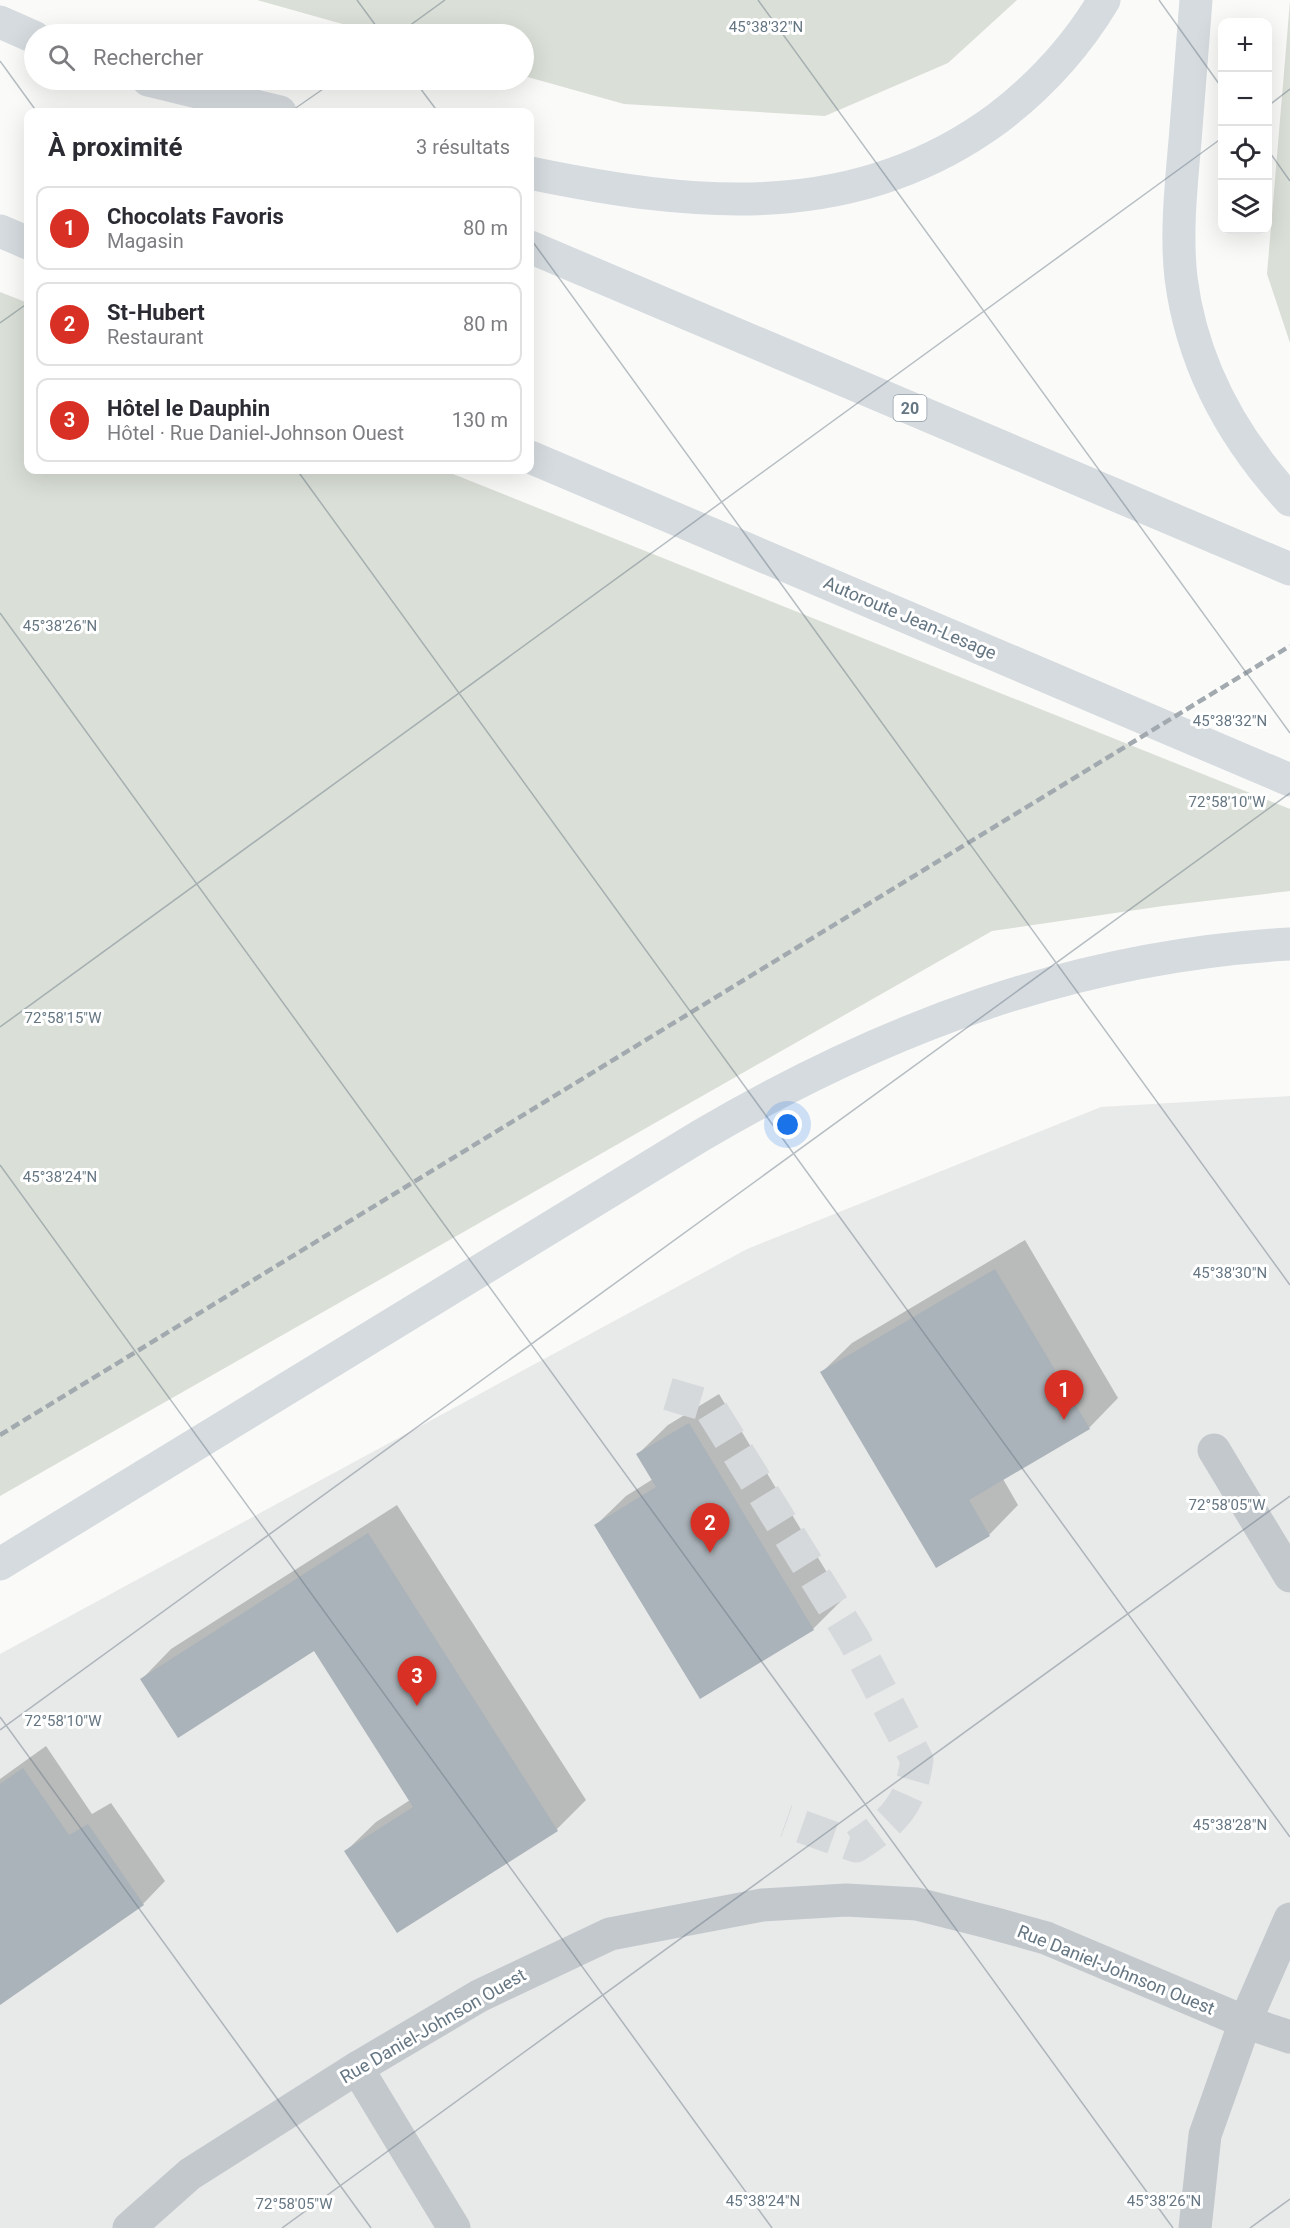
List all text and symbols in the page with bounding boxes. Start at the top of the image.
text: 45°38'32"N [729,18,803,36]
map controls [1218,18,1272,234]
button: + [1218,18,1272,72]
search box [24,24,534,90]
icon: search [45,41,78,74]
text: Rechercher [93,45,204,70]
button: − [1218,72,1272,126]
button: locate [1218,126,1272,180]
text: À proximité [48,132,182,162]
text: 3 résultats [416,135,510,159]
button: layers [1218,180,1272,234]
text: Chocolats Favoris [107,204,284,229]
text: 1 [64,216,75,240]
text: 80 m [463,216,508,240]
text: Magasin [107,229,184,253]
text: St-Hubert [107,300,205,325]
text: 2 [64,312,75,336]
text: 80 m [463,312,508,336]
text: Restaurant [107,325,204,349]
road number: 20 [894,395,926,421]
text: Hôtel le Dauphin [107,396,270,421]
text: 3 [64,408,75,432]
text: 130 m [452,408,508,432]
text: Hôtel · Rue Daniel-Johnson Ouest [107,421,404,445]
street label: Autoroute Jean-Lesage [821,572,1000,663]
text: 45°38'26"N [23,617,97,635]
text: 45°38'32"N [1193,712,1267,730]
text: 72°58'10"W [1189,793,1265,811]
text: 72°58'15"W [25,1009,101,1027]
your location [773,1110,802,1139]
text: 45°38'24"N [23,1168,97,1186]
text: 45°38'30"N [1193,1264,1267,1282]
pin: 1 [1044,1370,1084,1420]
text: 72°58'05"W [1189,1496,1265,1514]
pin: 2 [690,1504,730,1553]
pin: 3 [398,1656,436,1706]
text: 72°58'10"W [25,1712,101,1730]
text: 45°38'28"N [1193,1816,1267,1834]
street label: Rue Daniel-Johnson Ouest [1014,1920,1218,2019]
street label: Rue Daniel-Johnson Ouest [336,1964,529,2087]
text: 45°38'24"N [726,2192,800,2210]
text: 45°38'26"N [1127,2192,1201,2210]
text: 72°58'05"W [256,2195,332,2213]

